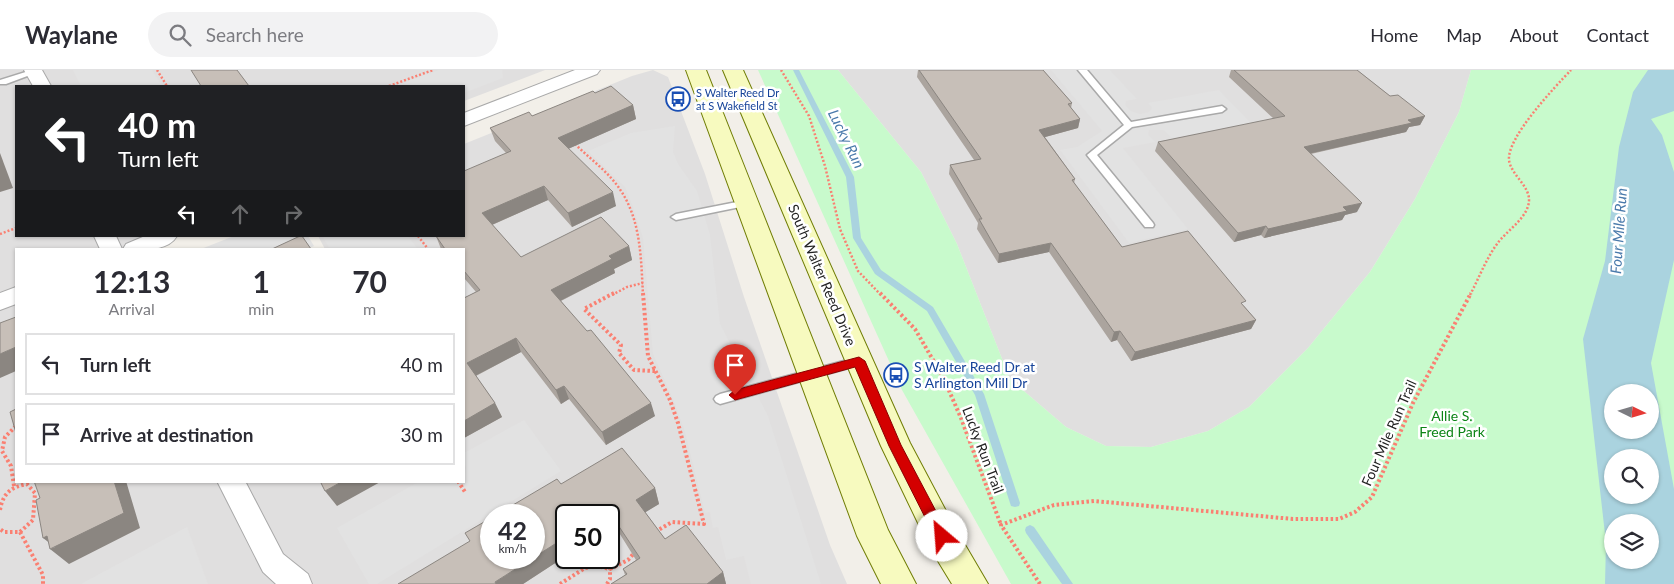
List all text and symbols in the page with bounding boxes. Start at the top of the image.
search box [148,12,498,57]
text: Waylane [25,20,118,49]
icon: search [166,21,194,49]
text: Search here [206,23,304,46]
text: Home [1370,24,1418,46]
text: Map [1446,24,1482,46]
text: About [1510,24,1559,46]
text: Contact [1587,24,1649,46]
bus stop icon: S Walter Reed Dr at S Wakefield St [665,86,691,112]
place label: S Walter Reed Dr at S Wakefield St [696,86,779,112]
text: 40 m [118,103,196,145]
icon: left [35,105,100,170]
water label: Lucky Run [825,106,869,171]
text: Turn left [118,145,199,172]
water label: Four Mile Run [1606,187,1630,274]
icon: left [173,200,201,228]
icon: ahead [226,200,254,228]
icon: right [279,200,307,228]
street label: South Walter Reed Drive [785,201,860,348]
text: 12:13 [93,263,170,299]
text: 1 [253,263,270,299]
text: 70 [352,263,387,299]
text: Arrival [109,299,155,318]
text: min [248,299,274,318]
text: m [363,299,376,318]
pin [714,344,756,395]
icon: left [37,350,65,378]
icon: arrive [721,351,749,379]
text: Turn left [80,353,151,376]
text: 40 m [400,353,443,376]
place label: S Walter Reed Dr at S Arlington Mill Dr [914,358,1035,391]
bus stop icon: S Walter Reed Dr at S Arlington Mill Dr [883,362,909,388]
street label: Four Mile Run Trail [1357,377,1420,489]
north arrow [1604,384,1659,439]
map controls [1604,384,1659,569]
street label: Lucky Run Trail [959,404,1008,496]
park label: Allie S. Freed Park [1419,407,1486,440]
icon: arrive [37,420,65,448]
text: Arrive at destination [80,423,253,446]
text: 30 m [400,423,443,446]
button: search [1604,449,1659,504]
speed limit sign: 50 [555,504,620,569]
position arrow [915,509,967,561]
button: layers [1604,514,1659,569]
text: 42 [498,515,527,545]
text: km/h [498,541,527,556]

